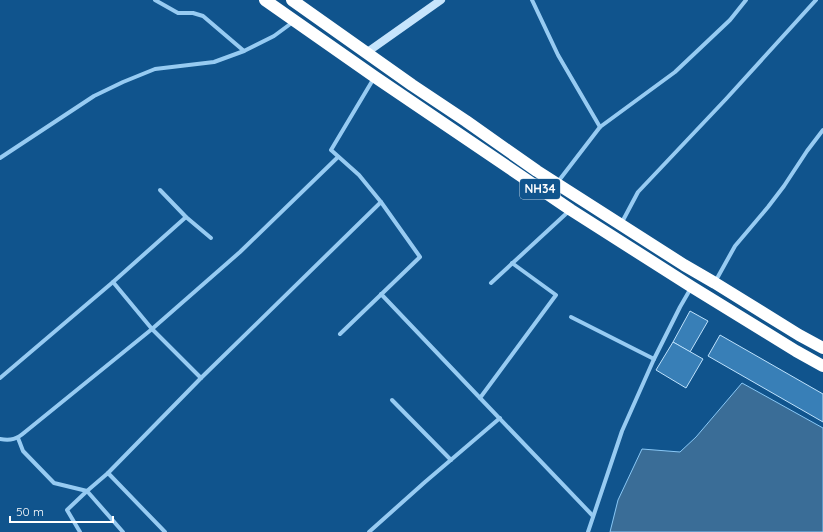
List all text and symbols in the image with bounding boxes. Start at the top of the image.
road number: NH34 [520,179,560,199]
scale bar [10,498,113,524]
text: 50 m [16,504,44,519]

